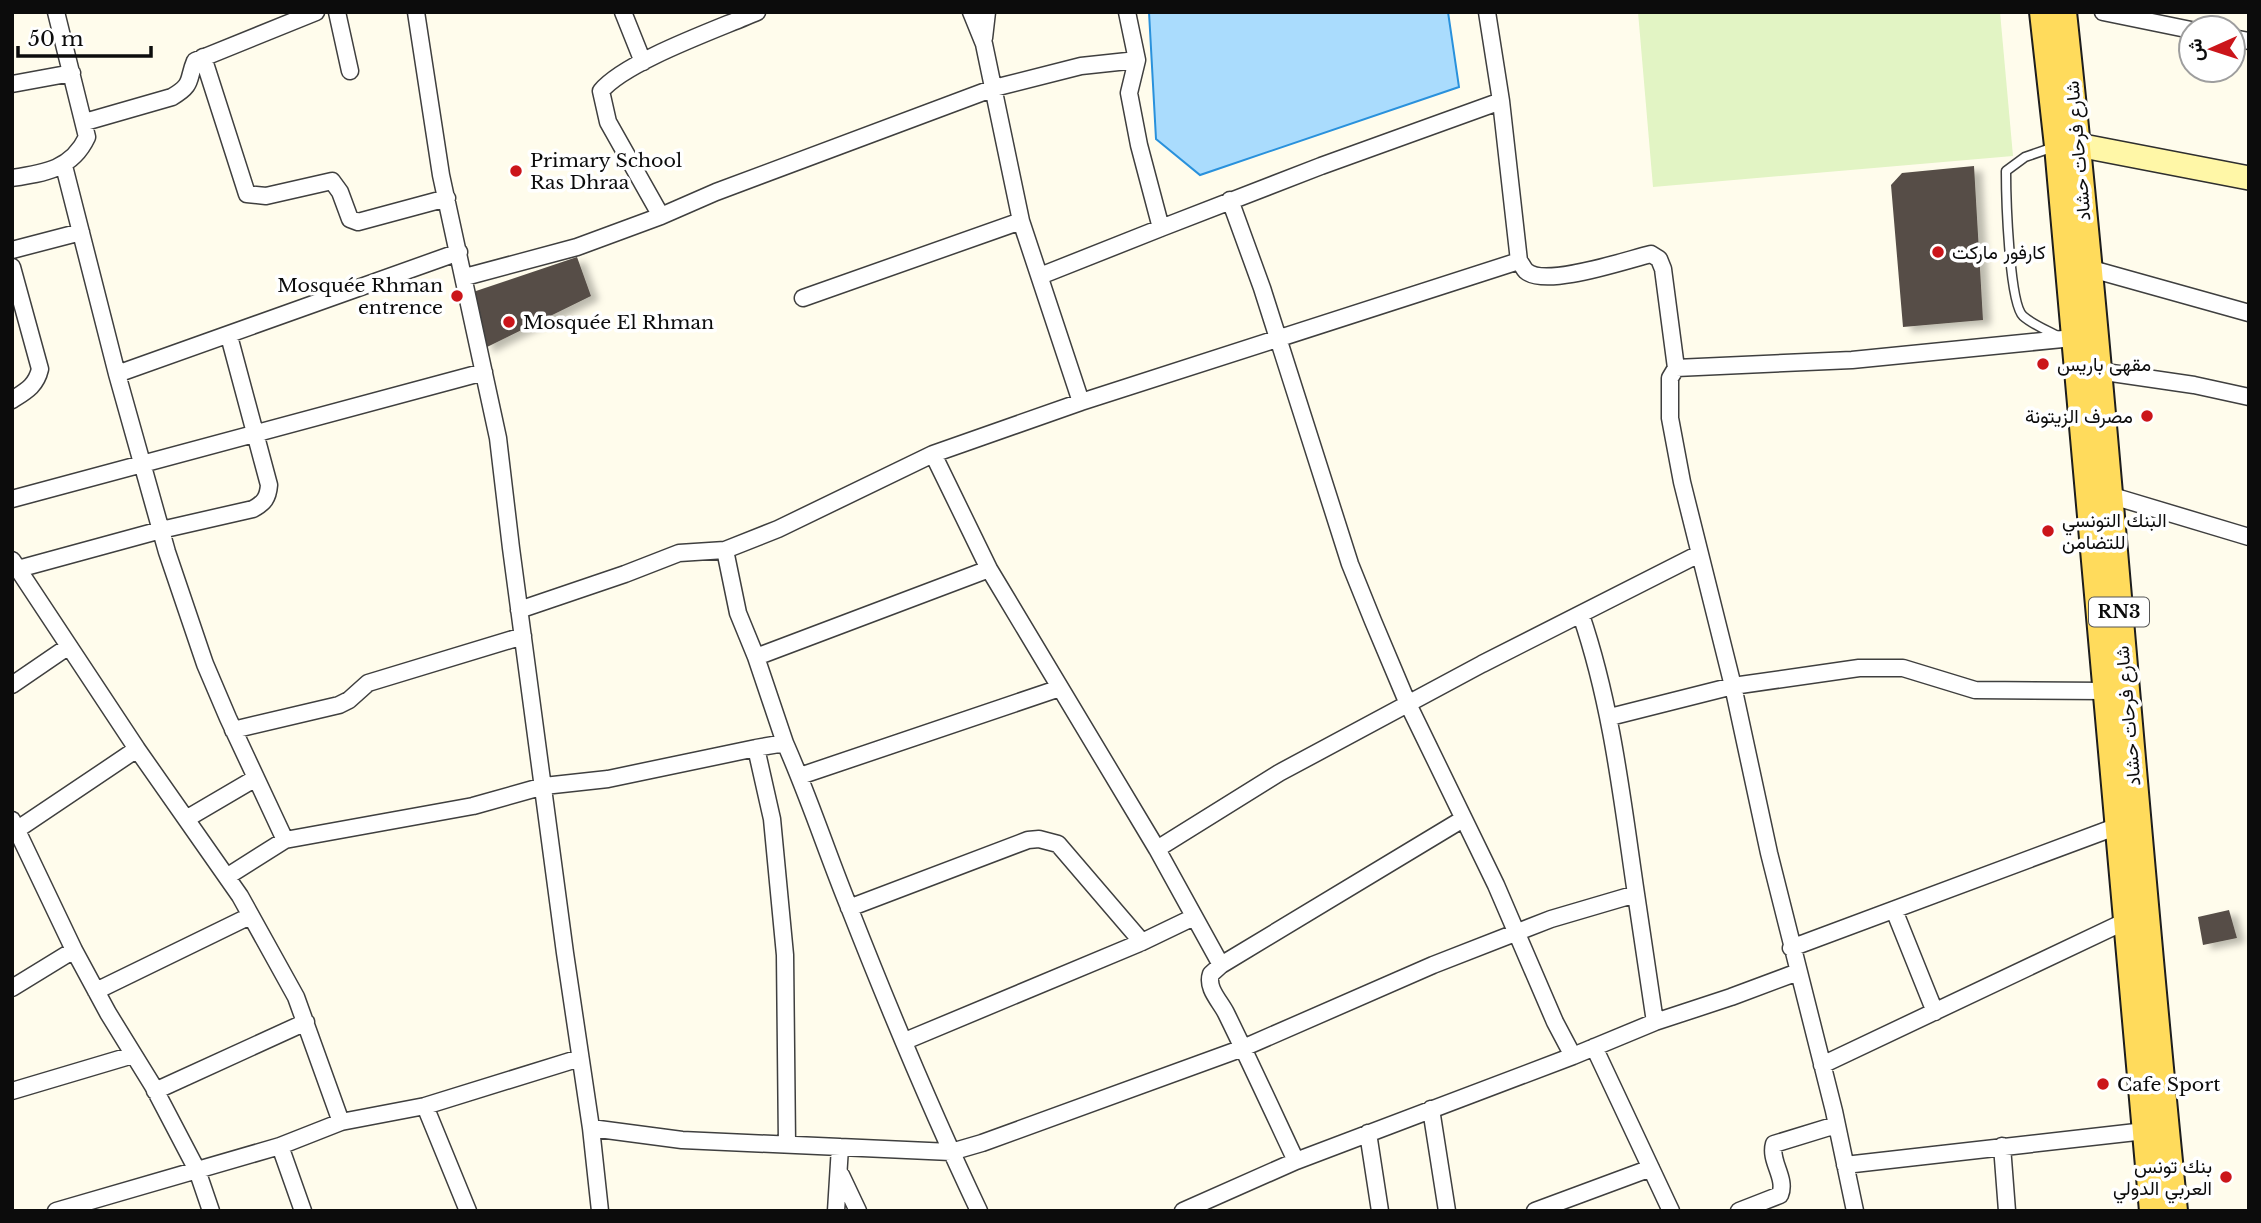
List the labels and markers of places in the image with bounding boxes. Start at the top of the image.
place label: Primary School Ras Dhraa [530,149,682,194]
marker: Primary School Ras Dhraa [508,163,524,179]
place label: كارفور ماركت [1952,241,2046,264]
marker: كارفور ماركت [1930,244,1946,260]
place label: Mosquée Rhman entrence [277,274,443,319]
marker: Mosquée Rhman entrence [449,288,465,304]
place label: Mosquée El Rhman [523,311,714,334]
marker: Mosquée El Rhman [501,314,517,330]
place label: مقهى باريس [2057,353,2151,376]
marker: مقهى باريس [2035,356,2051,372]
place label: مصرف الزيتونة [2025,405,2133,428]
marker: مصرف الزيتونة [2139,408,2155,424]
place label: البنك التونسي للتضامن [2062,509,2167,554]
marker: البنك التونسي للتضامن [2040,523,2056,539]
place label: Cafe Sport [2117,1073,2221,1096]
marker: Cafe Sport [2095,1076,2111,1092]
place label: بنك تونس العربي الدولي [2113,1155,2212,1204]
marker: بنك تونس العربي الدولي [2218,1169,2234,1185]

